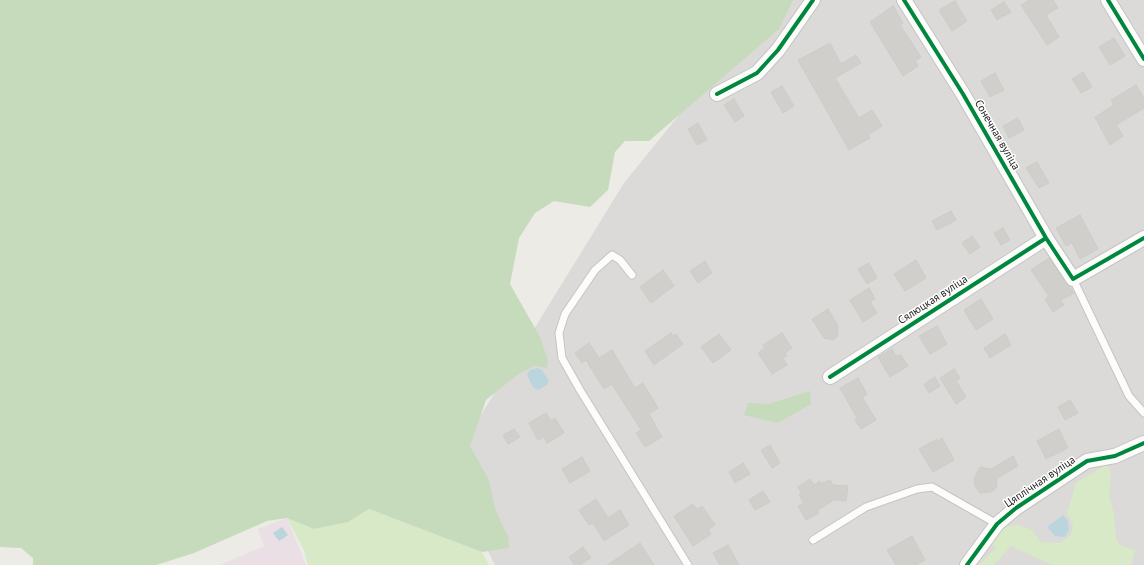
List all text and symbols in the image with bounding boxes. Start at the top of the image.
street label: Сонечная вуліца [972,98,1022,172]
street label: Сялюцкая вуліца [896,273,970,327]
street label: Цяплічная вуліца [1002,453,1078,511]

